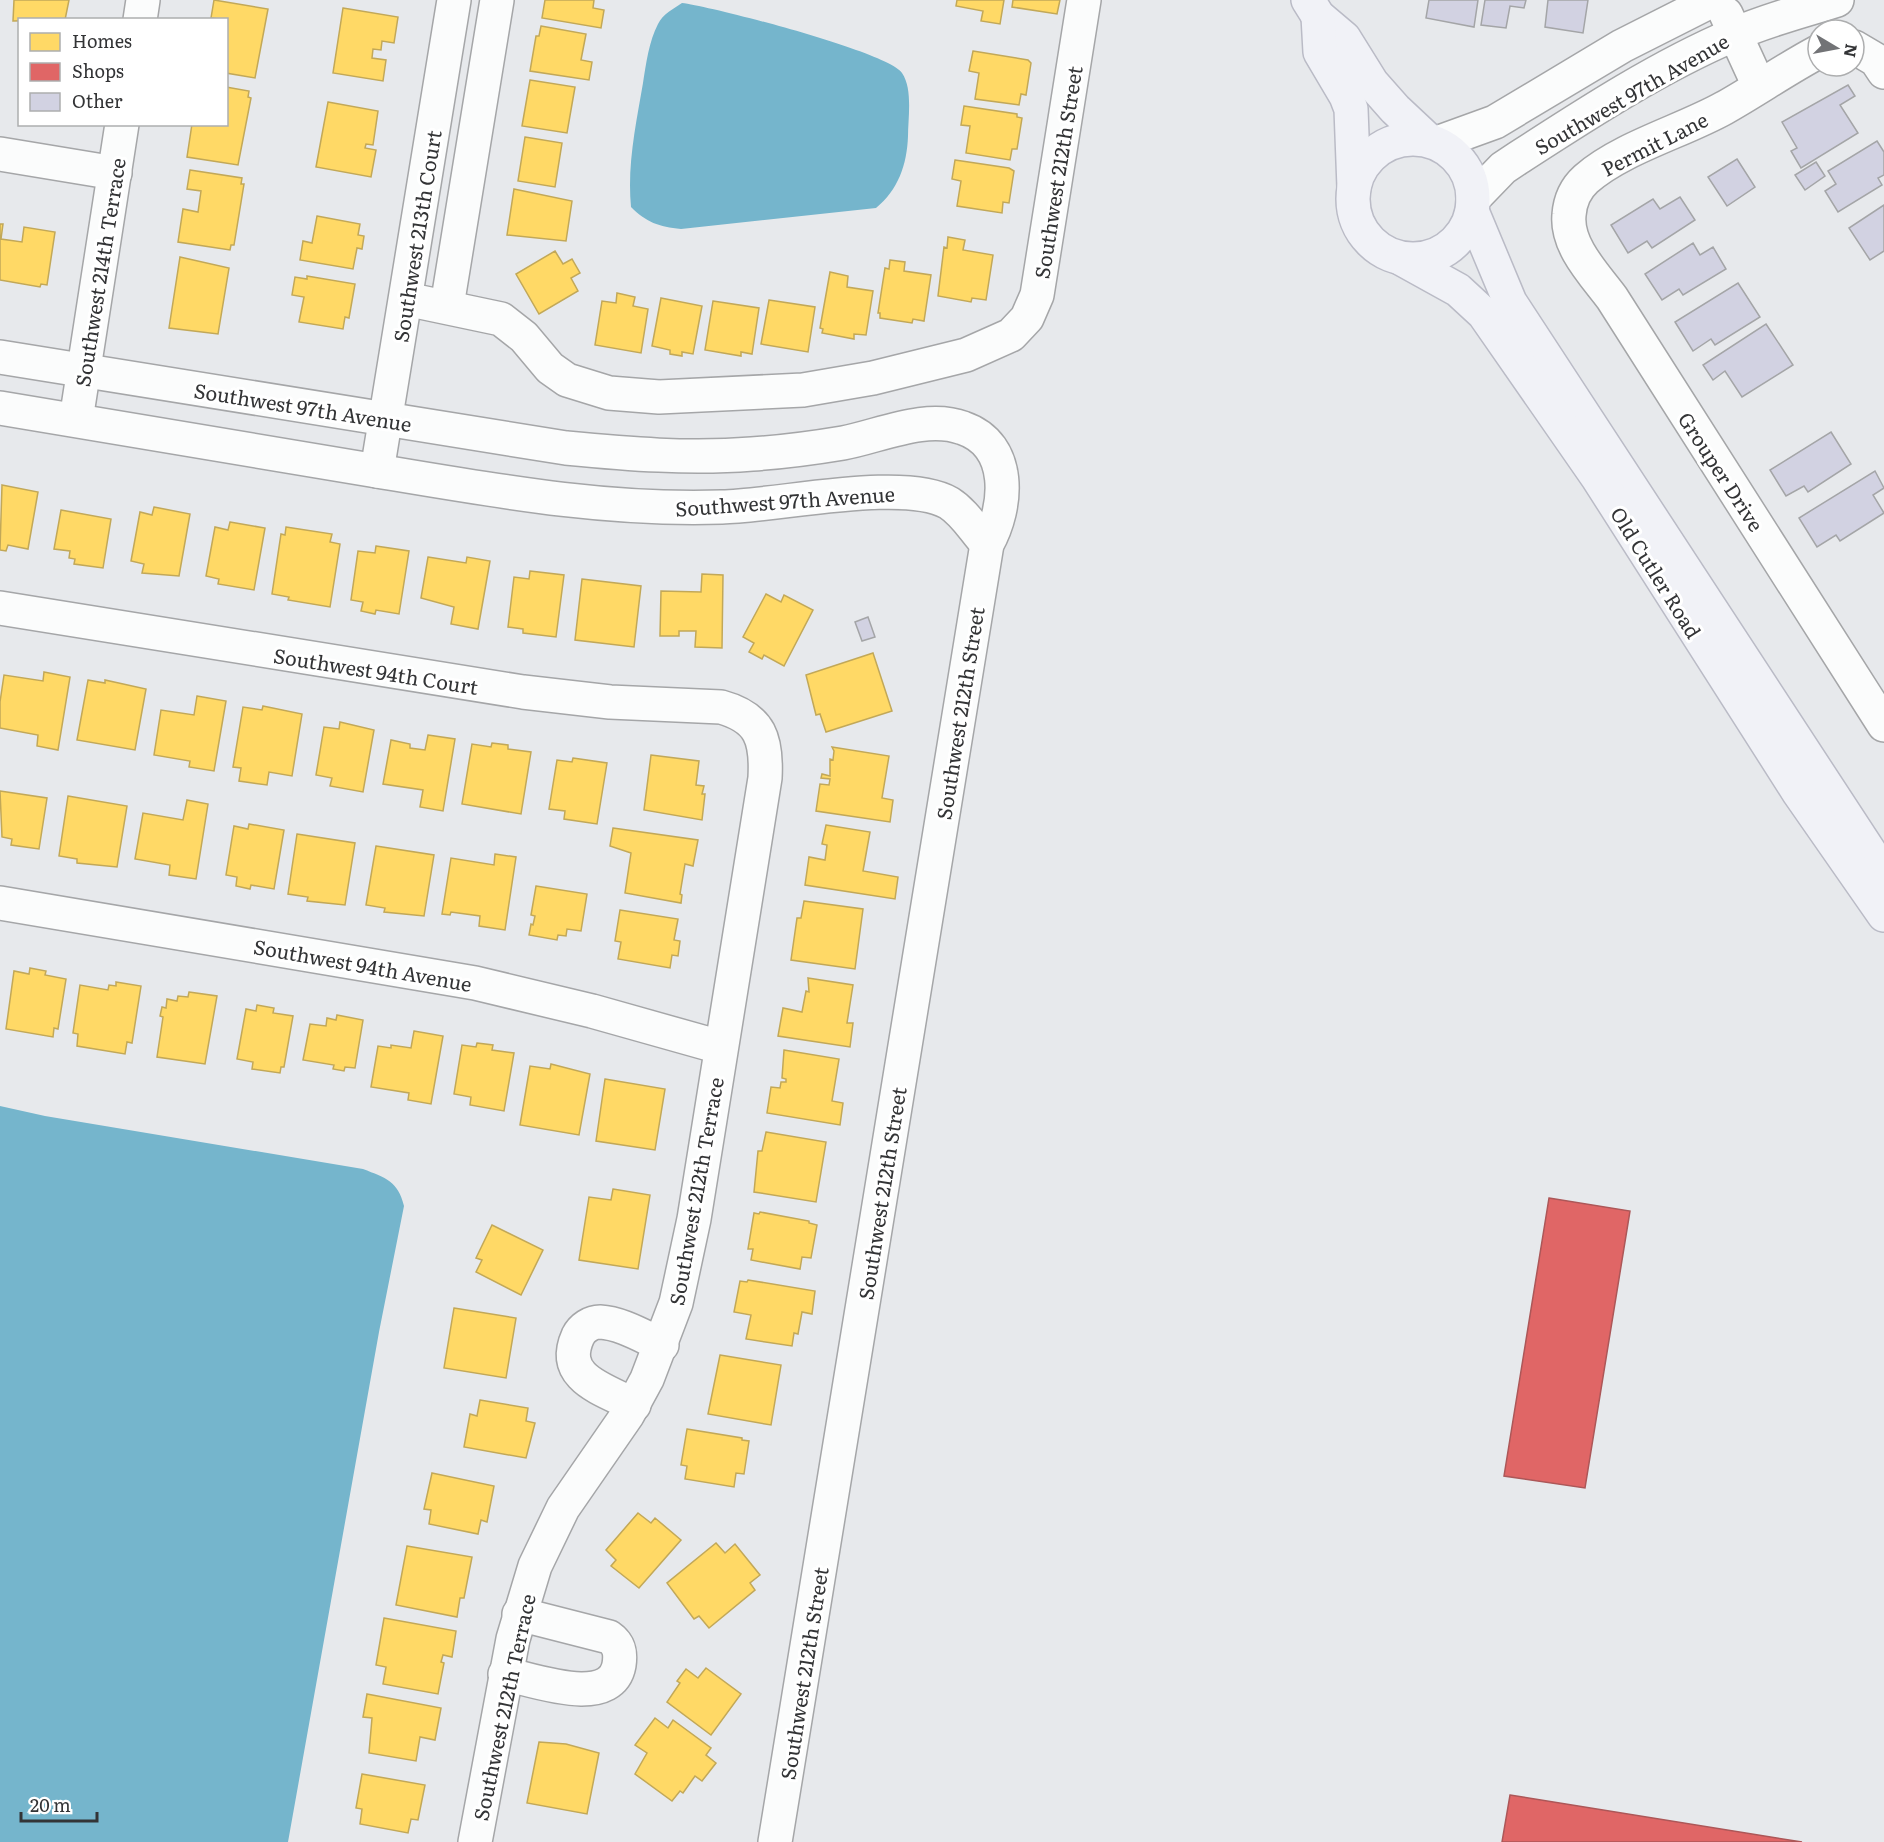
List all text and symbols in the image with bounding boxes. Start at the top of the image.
legend [18,18,228,126]
north arrow [1806,18,1866,78]
street label: Southwest 97th Avenue [1528,25,1734,161]
text: Homes [72,27,132,54]
text: N [1839,42,1865,59]
text: Shops [72,57,124,84]
street label: Southwest 212th Street [1025,63,1089,281]
text: Other [72,87,123,114]
street label: Permit Lane [1595,103,1713,183]
street label: Southwest 213th Court [384,128,448,344]
street label: Southwest 214th Terrace [66,155,132,389]
street label: Southwest 97th Avenue [192,374,414,438]
street label: Grouper Drive [1672,405,1772,537]
street label: Southwest 97th Avenue [674,477,896,523]
street label: Old Cutler Road [1604,500,1710,644]
street label: Southwest 212th Street [927,604,991,822]
street label: Southwest 94th Court [272,639,480,701]
street label: Southwest 94th Avenue [251,930,475,998]
street label: Southwest 212th Terrace [660,1075,730,1307]
street label: Southwest 212th Street [849,1084,913,1302]
street label: Southwest 212th Street [771,1564,835,1782]
street label: Southwest 212th Terrace [464,1591,542,1823]
scale bar [21,1785,98,1823]
text: 20 m [30,1791,71,1818]

